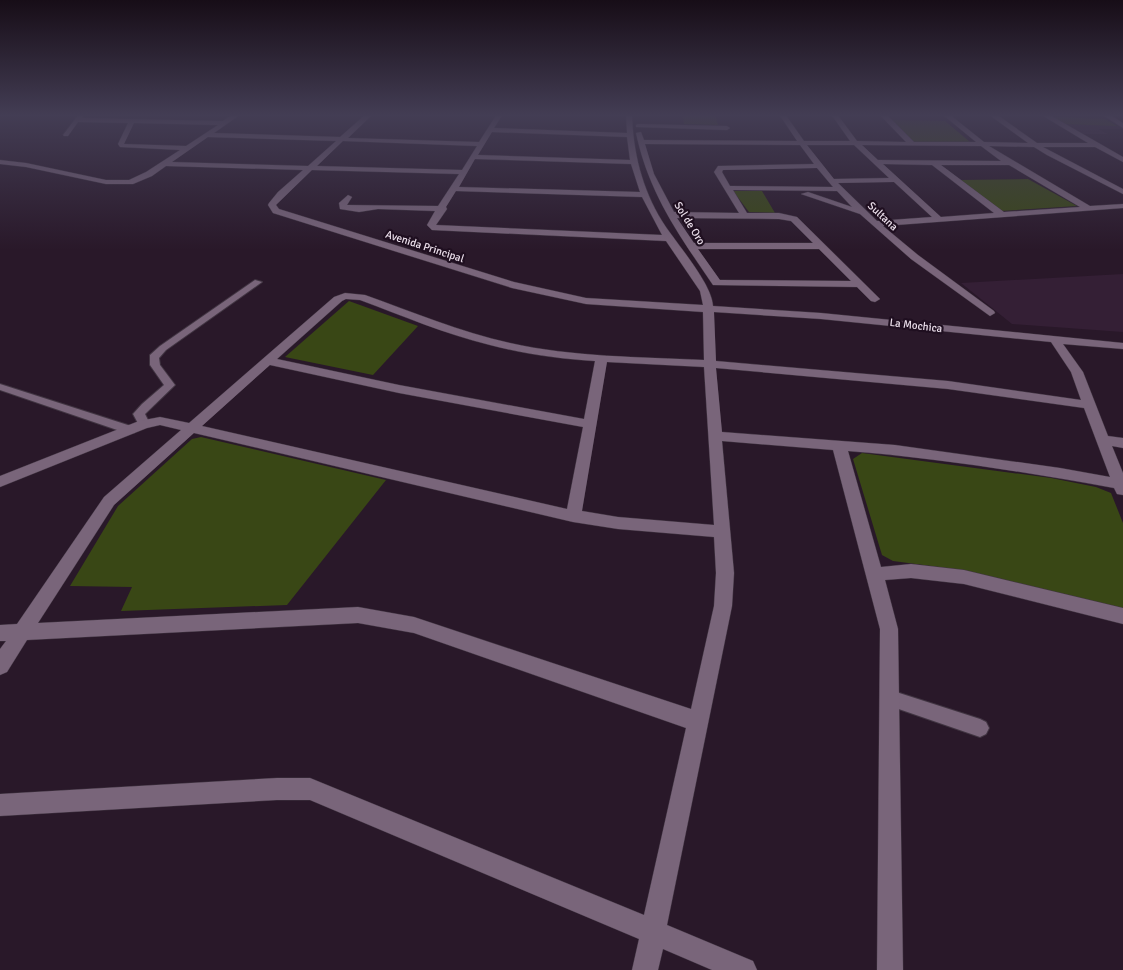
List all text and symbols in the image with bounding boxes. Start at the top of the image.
street label: Sol de Oro [671,199,708,247]
street label: Sultana [865,199,901,234]
street label: Avenida Principal [384,228,466,265]
street label: La Mochica [889,316,944,335]

